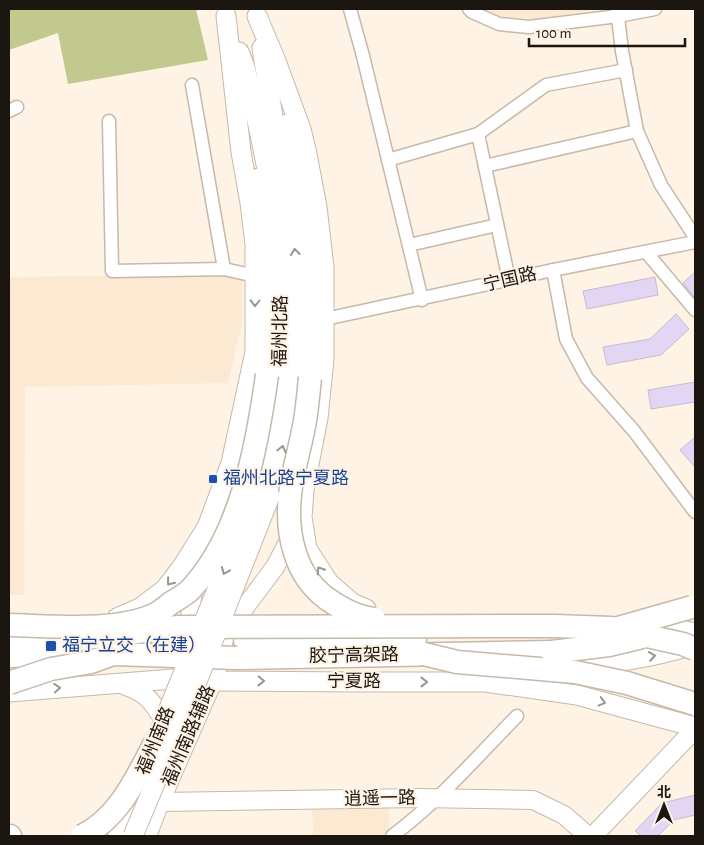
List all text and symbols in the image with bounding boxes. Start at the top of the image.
scale bar [529,15,685,47]
text: 100 m [536,26,571,41]
one-way arrow [290,248,301,256]
street label: 宁国路 [481,263,538,295]
street label: 福州北路 [269,295,291,367]
one-way arrow [250,300,260,307]
one-way arrow [276,444,287,453]
place label: 福州北路宁夏路 [223,468,349,488]
marker: 福州北路宁夏路 [207,473,219,485]
one-way arrow [221,566,232,575]
one-way arrow [317,566,326,575]
one-way arrow [168,576,176,585]
place label: 福宁立交（在建） [62,635,206,655]
marker: 福宁立交（在建） [44,639,58,653]
street label: 胶宁高架路 [309,644,399,666]
one-way arrow [648,651,656,661]
street label: 宁夏路 [327,671,381,691]
one-way arrow [258,676,266,686]
one-way arrow [420,677,428,687]
street label: 福州南路辅路 [158,682,218,789]
one-way arrow [54,683,62,694]
one-way arrow [597,696,606,707]
street label: 福州南路 [132,704,178,778]
north arrow [639,780,689,830]
text: 北 [657,785,671,800]
street label: 逍遥一路 [344,787,416,809]

